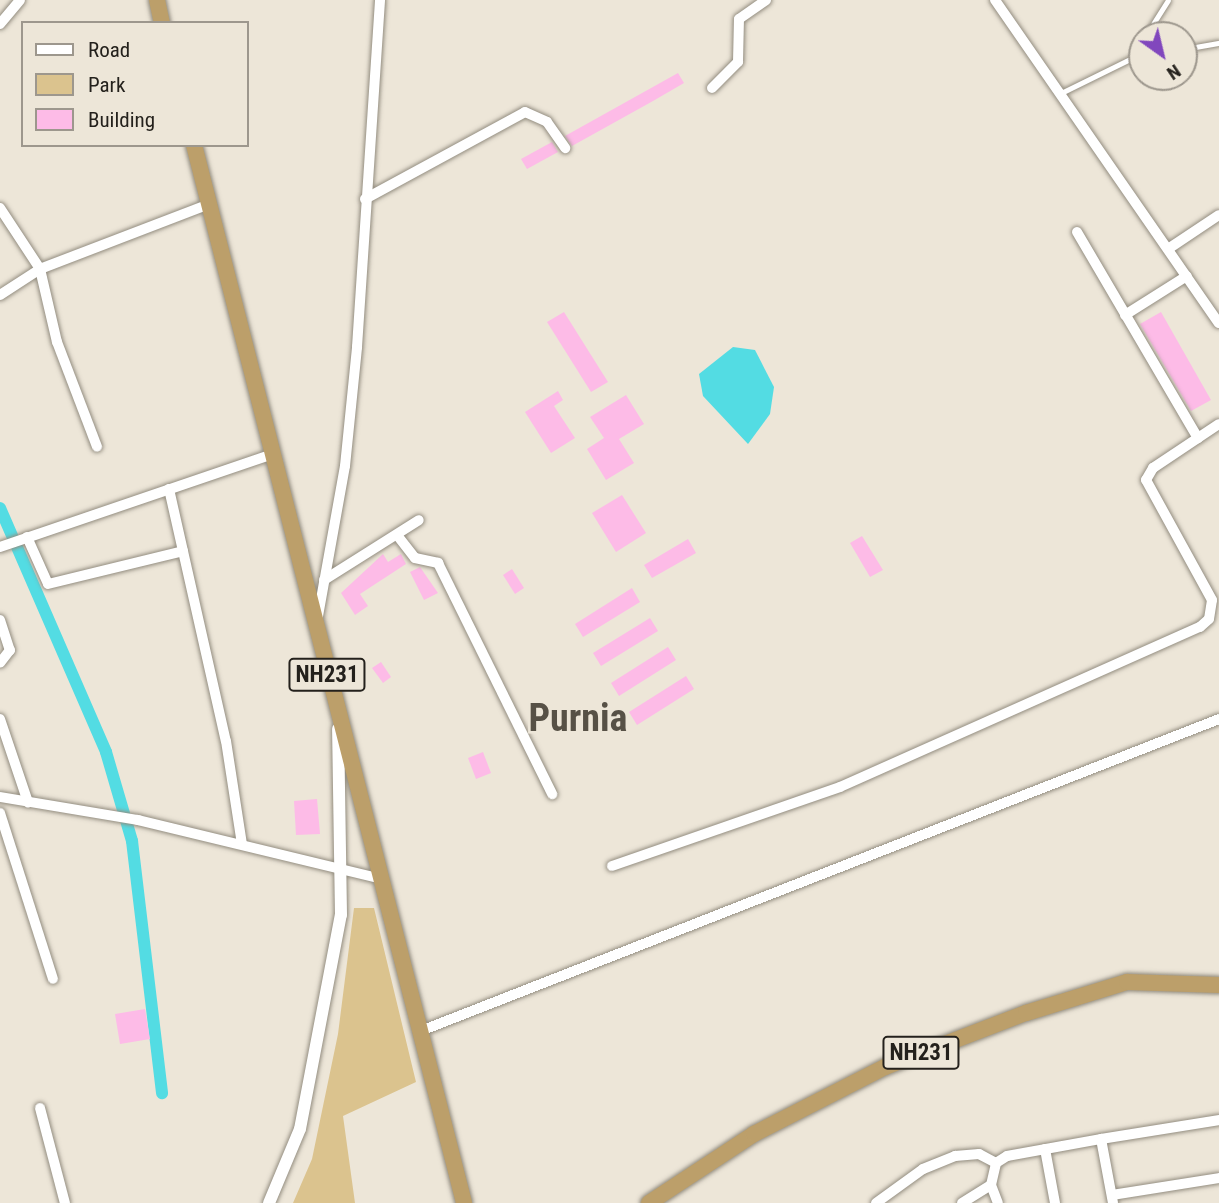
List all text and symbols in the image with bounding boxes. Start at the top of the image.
legend [21,21,248,147]
north arrow [1128,21,1198,91]
text: Road [88,38,130,62]
text: N [1163,59,1185,85]
text: Park [88,73,125,97]
text: Building [88,108,155,132]
road number: NH231 [287,656,367,694]
district label: Purnia [528,696,628,742]
road number: NH231 [881,1034,961,1072]

